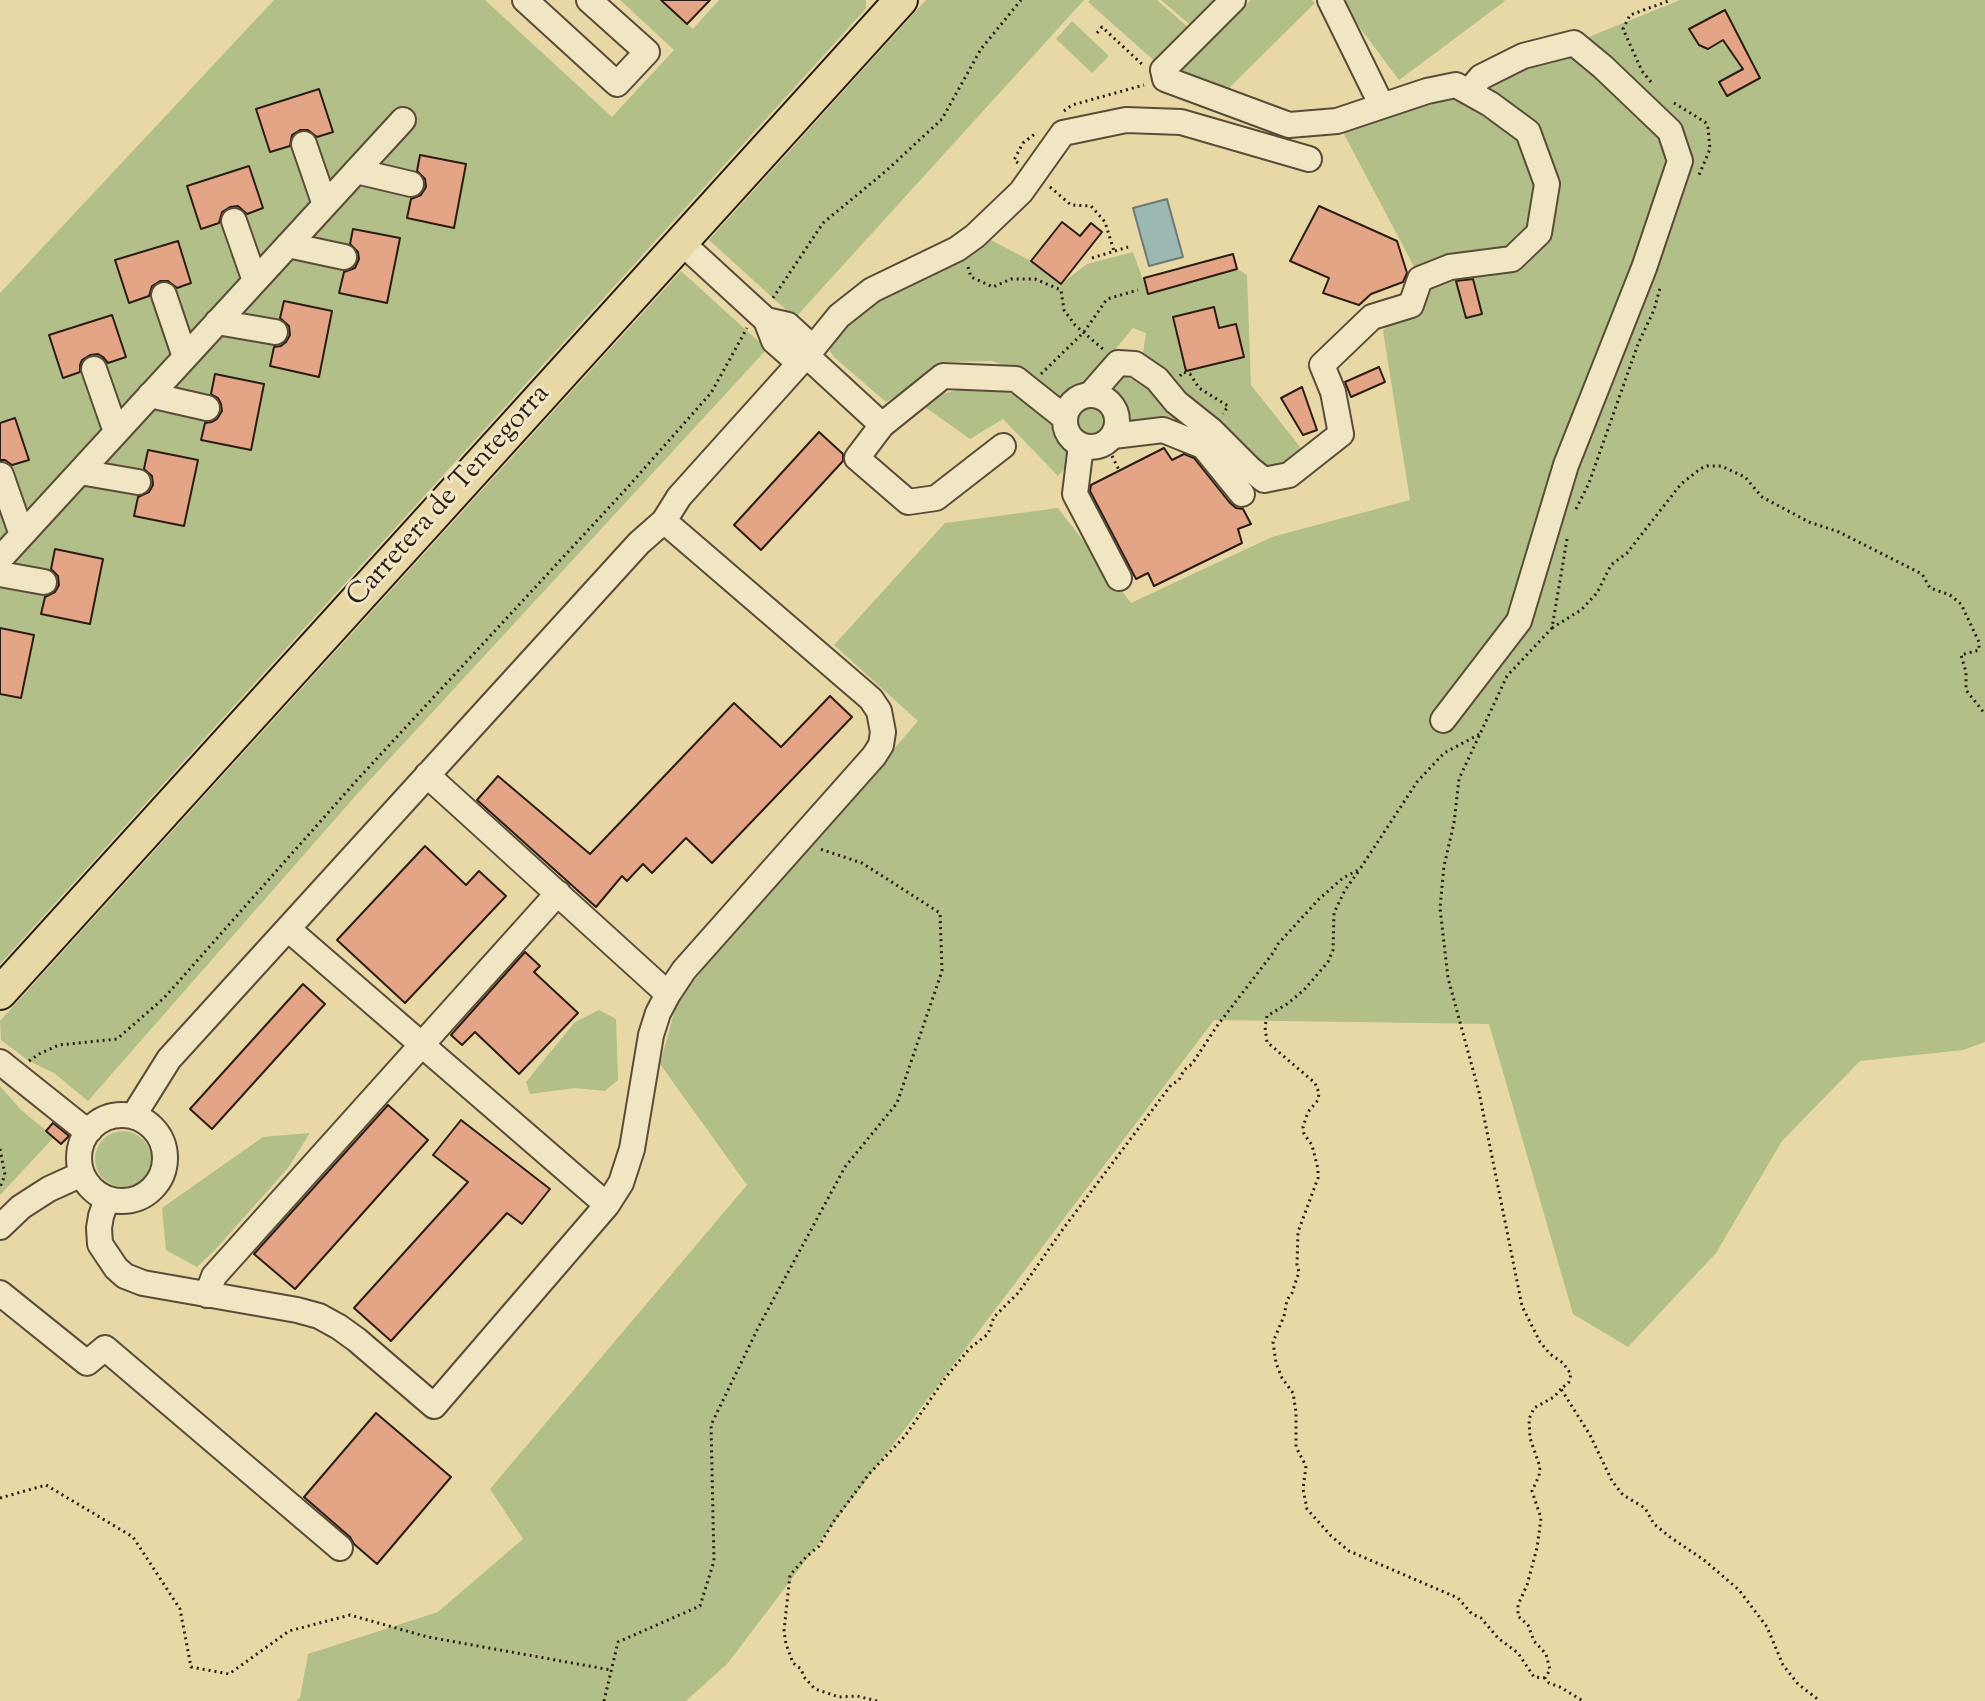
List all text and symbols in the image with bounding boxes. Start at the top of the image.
street label: Carretera de Tentegorra [341,379,559,615]

